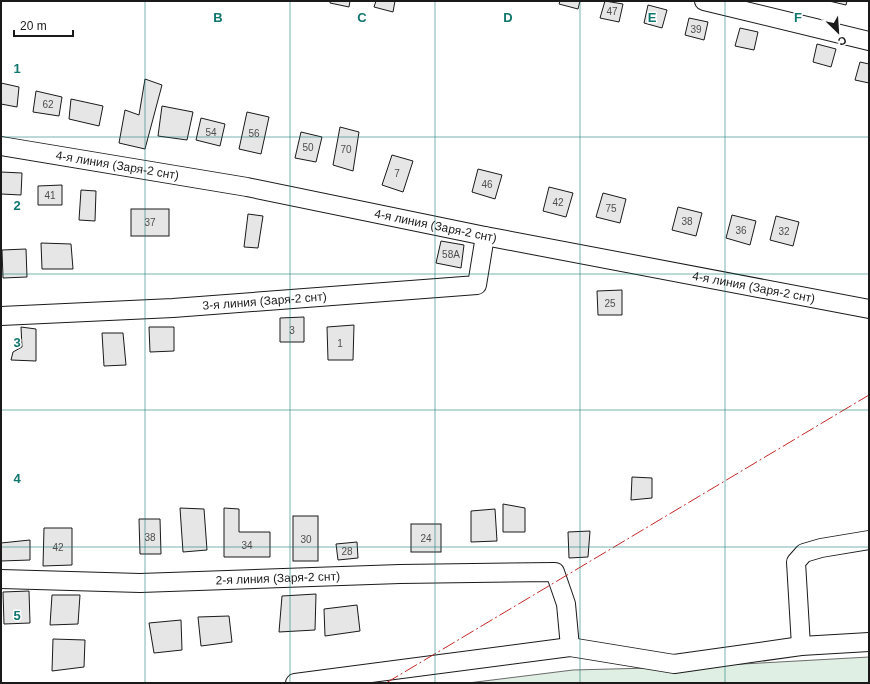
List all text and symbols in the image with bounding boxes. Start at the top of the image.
house number: 47 [606,6,618,17]
text: B [213,10,223,25]
text: C [357,10,367,25]
text: D [503,10,513,25]
text: E [648,10,657,25]
text: F [794,10,802,25]
scale bar [14,12,73,38]
north arrow [818,12,858,52]
text: 20 m [20,19,47,33]
house number: 39 [690,24,702,35]
text: С [836,34,848,48]
text: 1 [13,61,21,76]
house number: 62 [42,99,54,110]
house number: 54 [205,127,217,138]
house number: 56 [248,128,260,139]
house number: 50 [302,142,314,153]
house number: 70 [340,144,352,155]
street label: 4-я линия (Заря-2 снт) [55,148,180,183]
house number: 7 [394,168,400,179]
house number: 46 [481,179,493,190]
house number: 41 [44,190,56,201]
house number: 42 [552,197,564,208]
text: 2 [13,198,21,213]
house number: 75 [605,203,617,214]
street label: 4-я линия (Заря-2 снт) [373,206,498,245]
house number: 38 [681,216,693,227]
house number: 37 [144,217,156,228]
house number: 36 [735,225,747,236]
house number: 32 [778,226,790,237]
house number: 58А [442,249,460,260]
street label: 4-я линия (Заря-2 снт) [691,269,816,306]
street label: 3-я линия (Заря-2 снт) [202,289,327,313]
house number: 25 [604,298,616,309]
house number: 3 [289,325,295,336]
text: 3 [13,335,21,350]
house number: 1 [337,338,343,349]
text: 4 [13,471,21,486]
house number: 38 [144,532,156,543]
house number: 24 [420,533,432,544]
house number: 30 [300,534,312,545]
house number: 34 [241,540,253,551]
house number: 42 [52,542,64,553]
house number: 28 [341,546,353,557]
street label: 2-я линия (Заря-2 снт) [215,569,340,587]
text: 5 [13,608,21,623]

